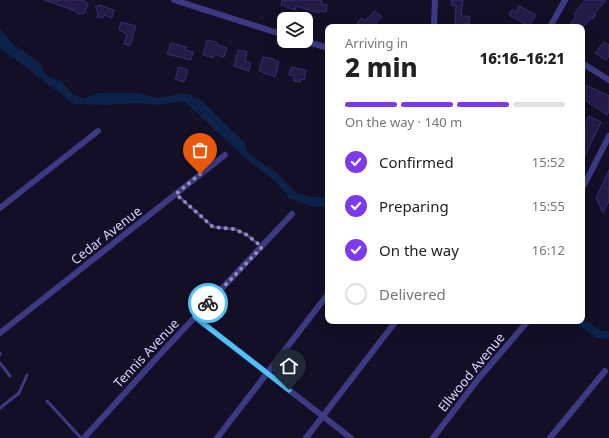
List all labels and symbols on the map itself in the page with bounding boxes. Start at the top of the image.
pin [183,133,217,174]
street label: Cedar Avenue [67,202,145,268]
courier [188,283,228,323]
street label: Tennis Avenue [109,315,183,391]
street label: Ellwood Avenue [434,329,508,415]
pin [272,349,306,390]

